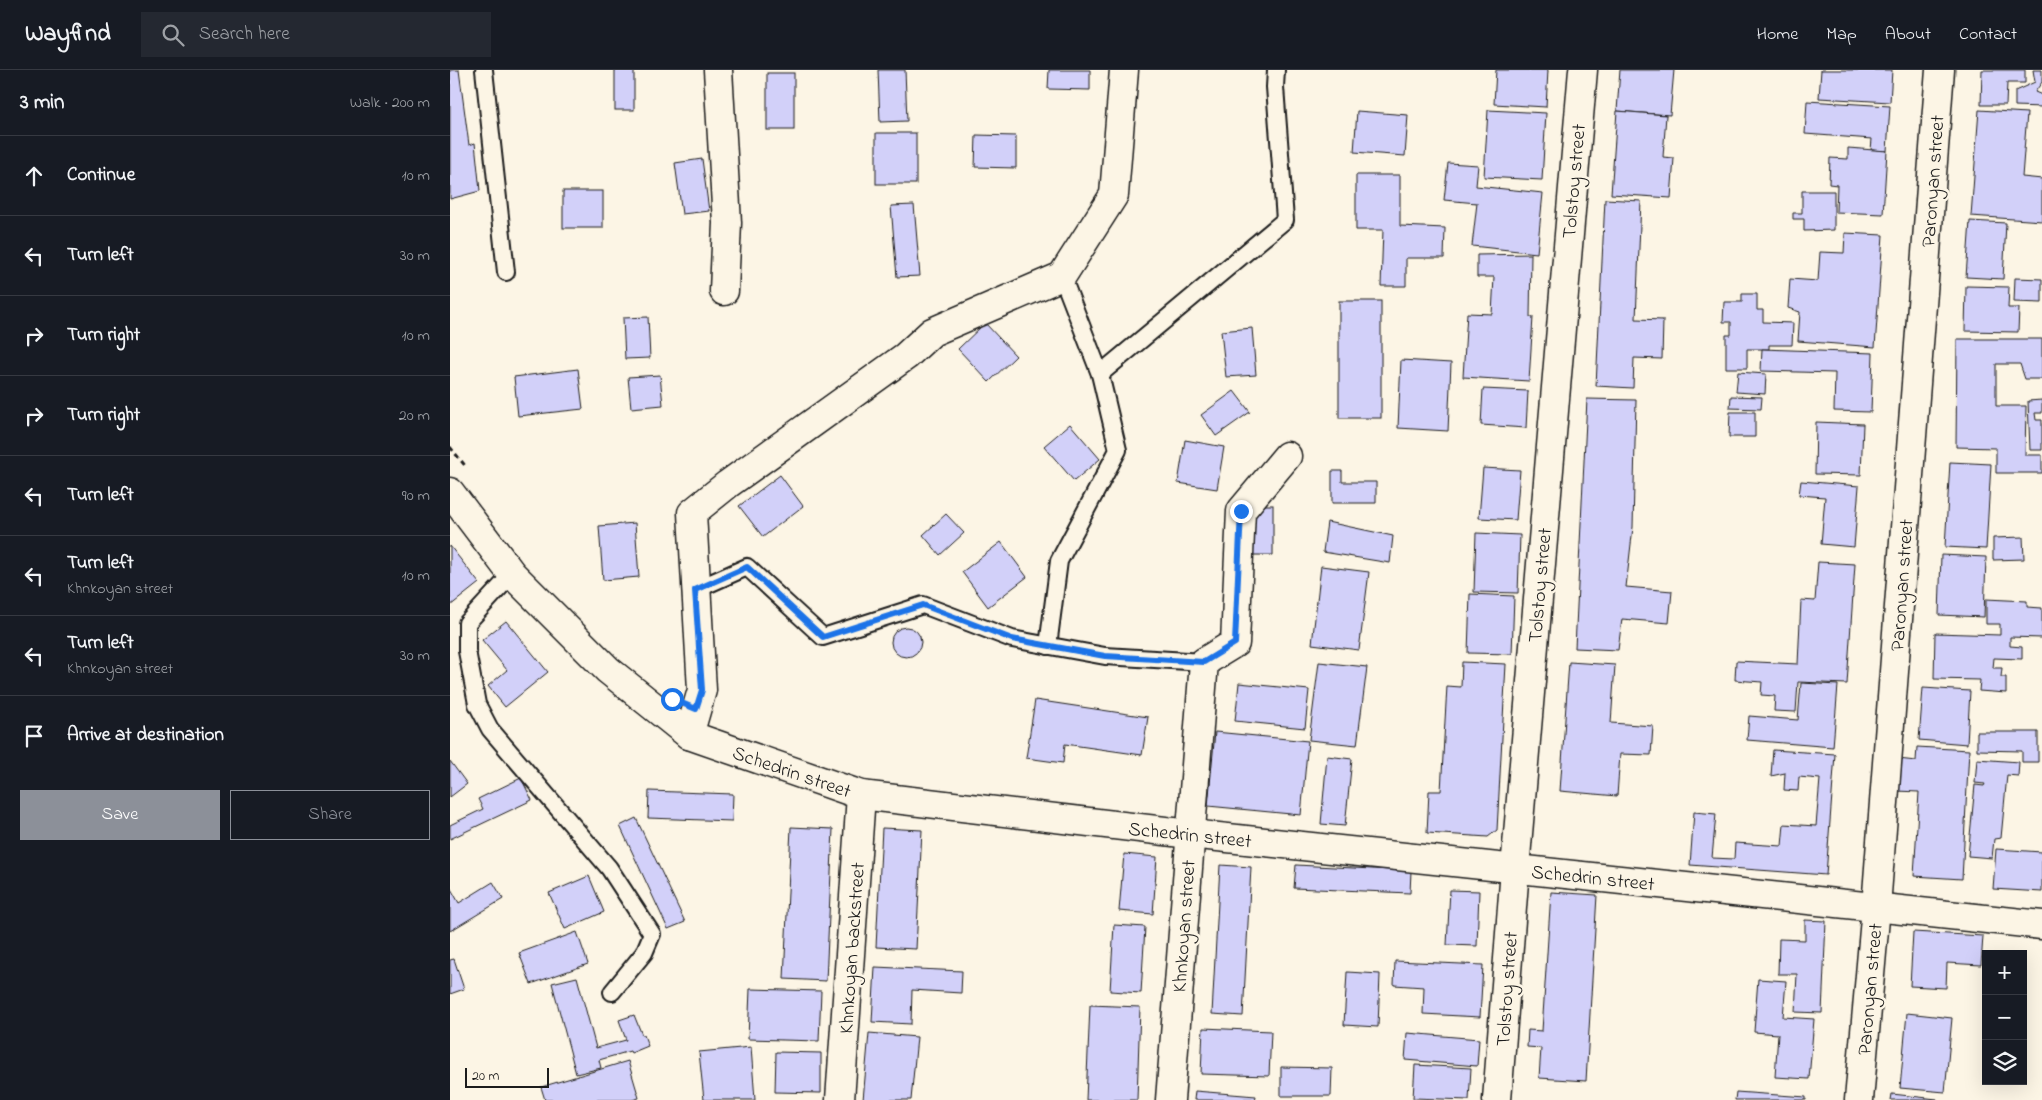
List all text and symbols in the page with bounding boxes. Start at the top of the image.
search box [141,12,491,57]
text: Wayfind [25,17,111,52]
icon: search [159,21,187,49]
text: Search here [199,21,290,48]
text: Home [1757,22,1798,48]
text: Map [1826,22,1857,48]
text: About [1885,22,1931,48]
text: Contact [1959,22,2017,48]
text: 3 min [20,88,64,118]
text: Walk · 200 m [350,91,430,115]
street label: Paronyan street [1915,114,1954,248]
street label: Tolstoy street [1556,122,1595,240]
icon: ahead [20,162,48,190]
text: Continue [67,162,135,189]
text: 10 m [402,164,430,188]
icon: left [20,242,48,270]
text: Turn left [67,242,134,269]
text: 30 m [400,244,430,268]
icon: right [20,322,48,350]
text: Turn right [67,322,140,349]
text: 10 m [402,324,430,348]
icon: right [20,402,48,430]
text: Turn right [67,402,140,429]
text: 20 m [399,404,430,428]
icon: left [20,482,48,510]
text: Turn left [67,482,134,509]
text: 90 m [402,484,430,508]
route end [1230,500,1253,523]
street label: Paronyan street [1884,518,1923,652]
street label: Tolstoy street [1522,526,1561,644]
text: Turn left [67,550,134,577]
icon: left [20,562,48,590]
text: 10 m [402,564,430,588]
text: Khnkoyan street [67,577,173,601]
text: Turn left [67,630,134,657]
icon: left [20,642,48,670]
text: 30 m [400,644,430,668]
text: Khnkoyan street [67,657,173,681]
route start [661,688,684,711]
icon: arrive [20,722,48,750]
text: Arrive at destination [67,722,224,749]
street label: Schedrin street [728,739,855,807]
button: Save [20,790,220,840]
button: Share [230,790,430,840]
street label: Schedrin street [1127,816,1253,857]
street label: Khnkoyan street [1166,859,1205,993]
street label: Schedrin street [1530,859,1656,900]
street label: Khnkoyan backstreet [833,861,874,1035]
street label: Paronyan street [1851,922,1892,1056]
street label: Tolstoy street [1490,931,1527,1048]
map controls [1982,950,2027,1085]
button: + [1982,950,2027,995]
button: − [1982,995,2027,1040]
button: layers [1982,1040,2027,1085]
scale bar [465,1065,549,1088]
text: 20 m [472,1066,499,1087]

